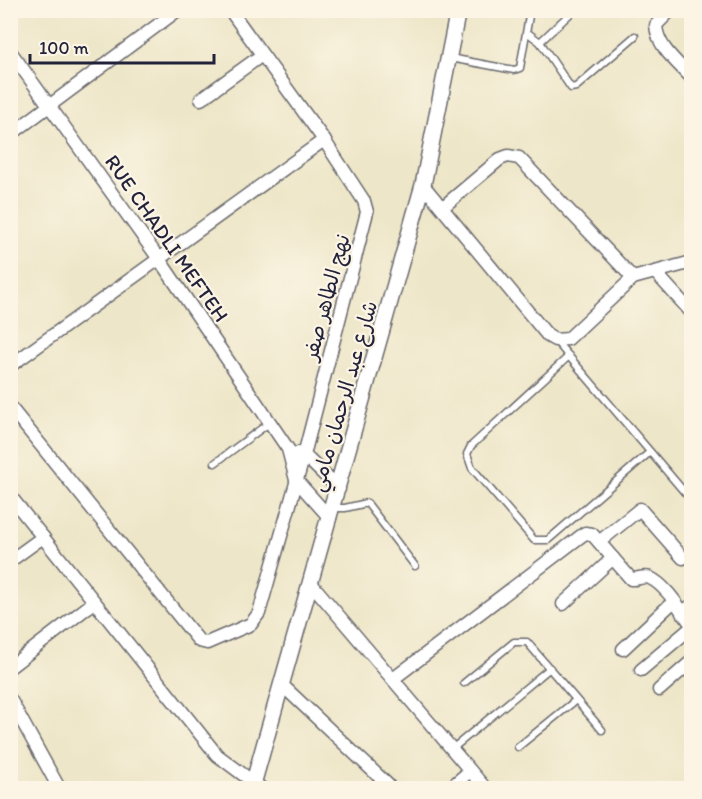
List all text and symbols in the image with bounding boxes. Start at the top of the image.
scale bar [30,27,214,65]
text: 100 m [39,37,89,59]
street label: RUE CHADLI MEFTEH [100,150,234,326]
street label: نهج الطاهر صفر [297,231,357,365]
street label: شارع عبد الرحمان مامي [304,298,389,496]

